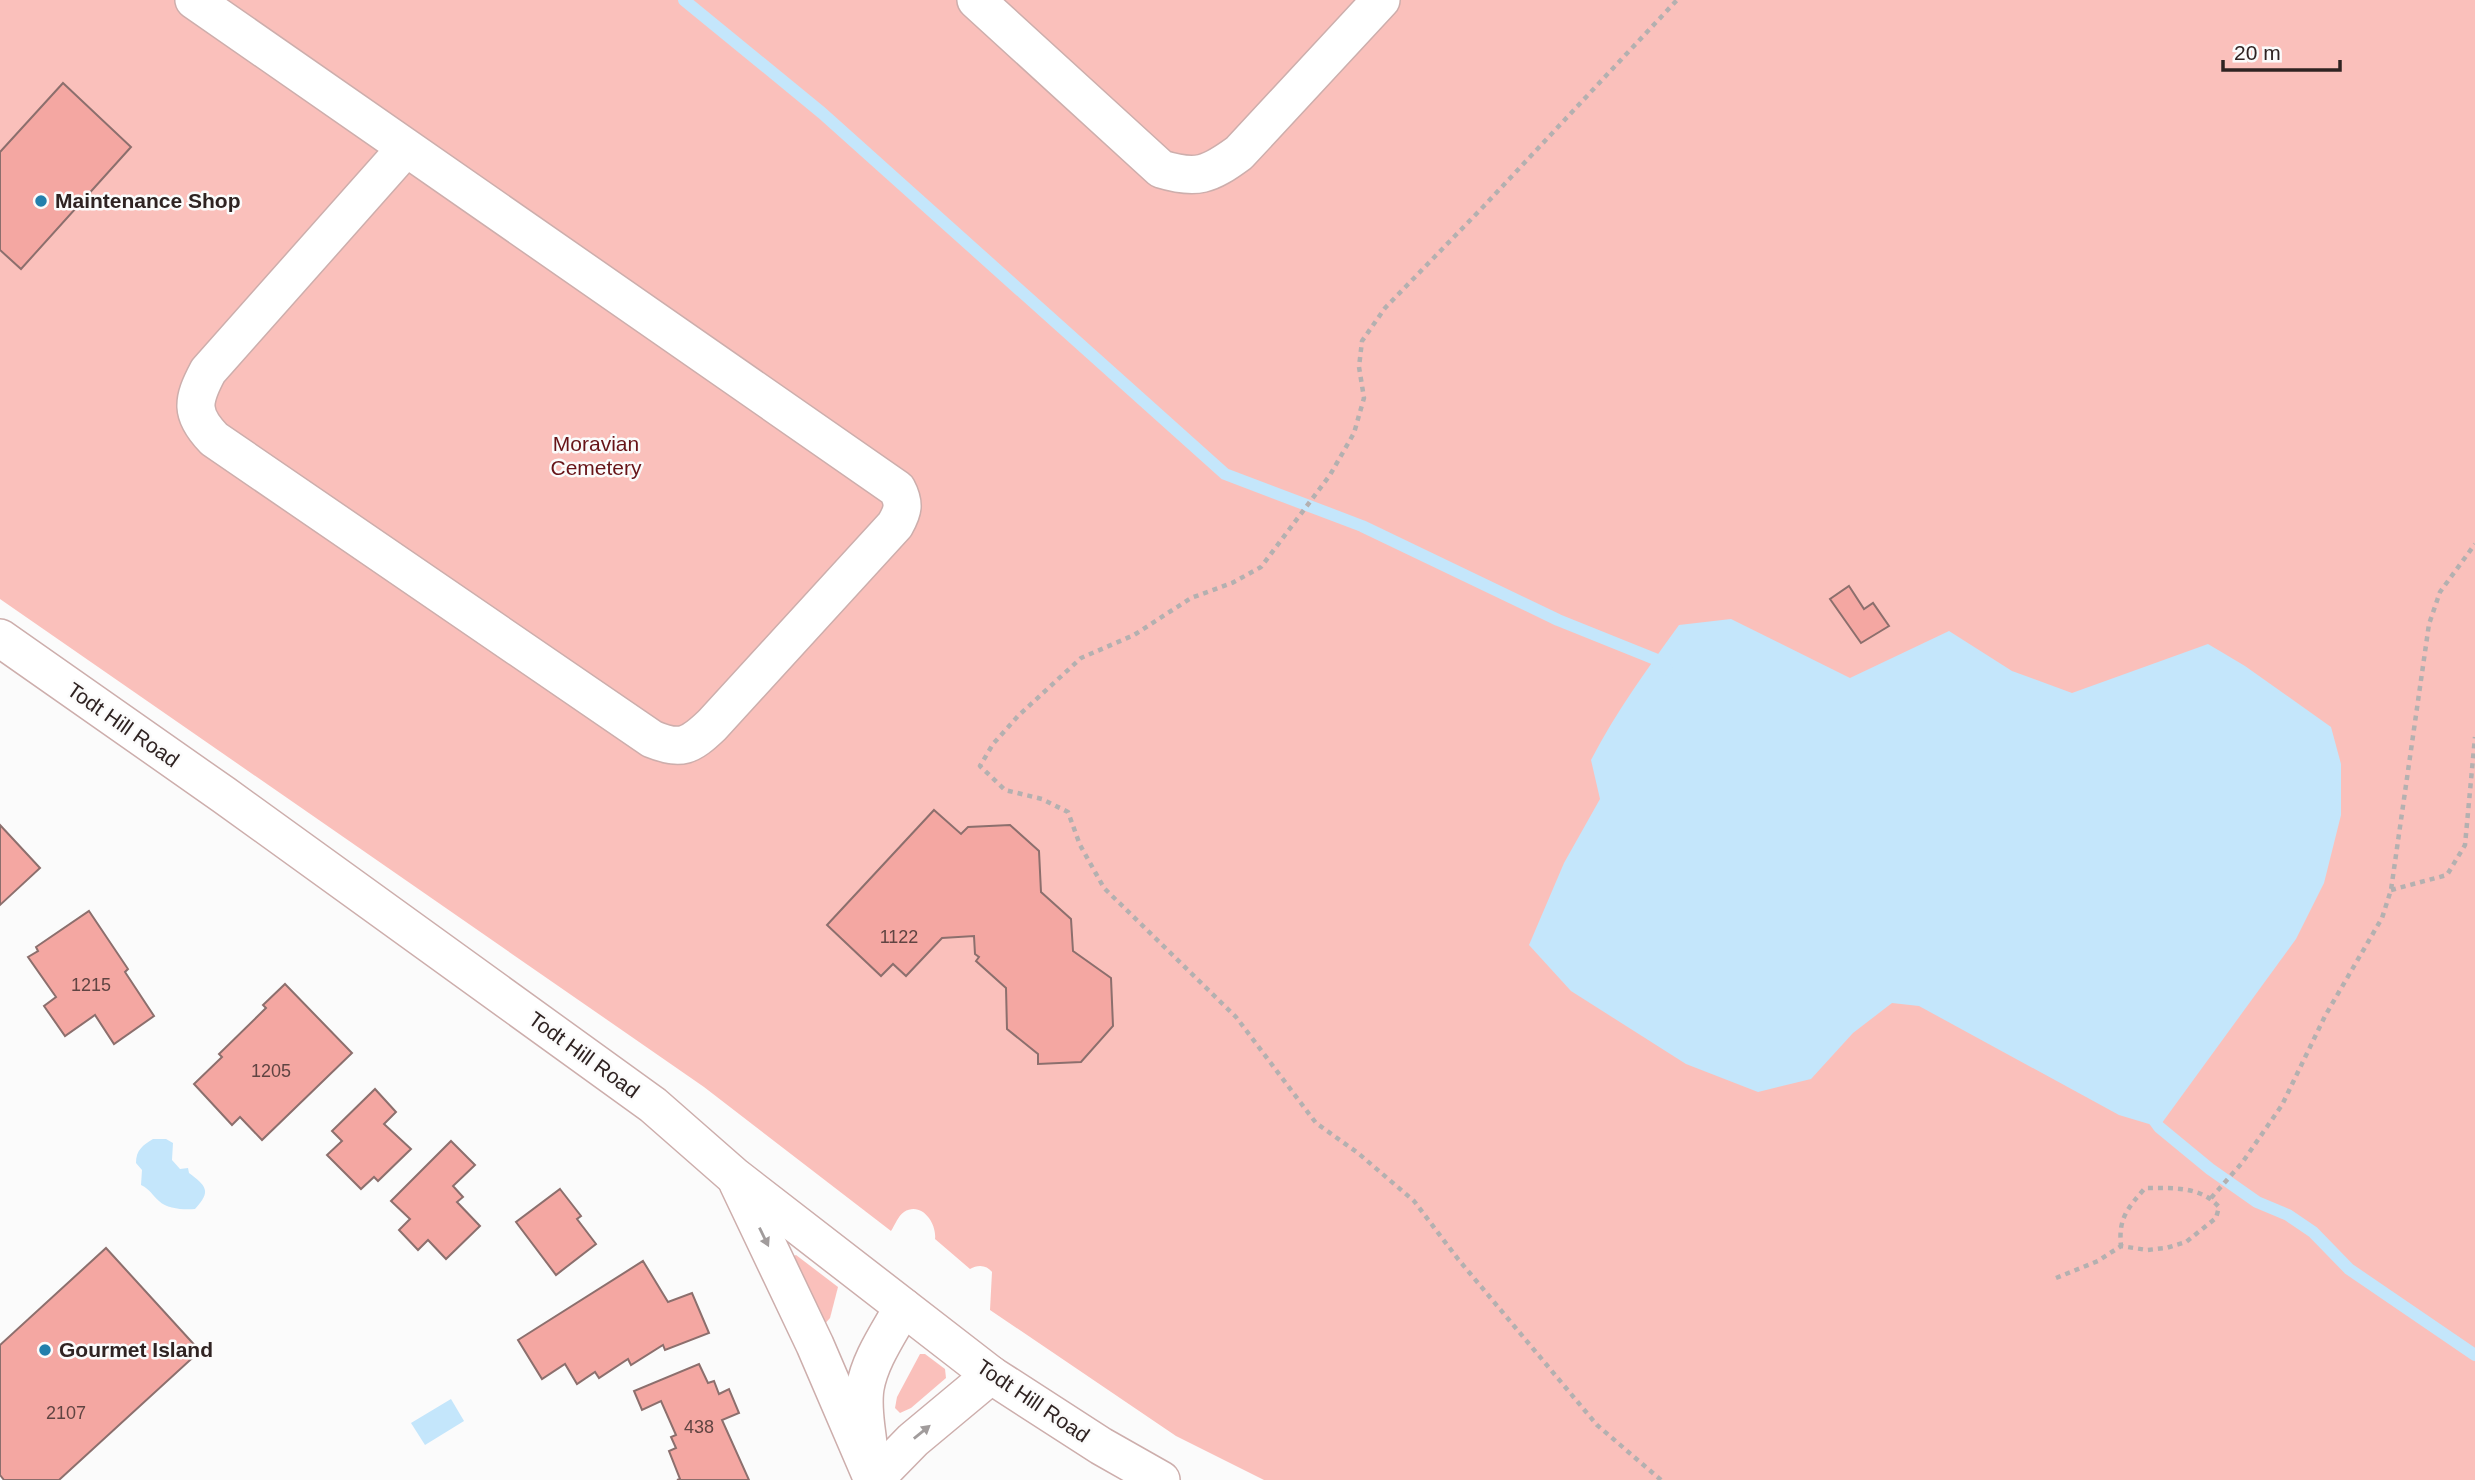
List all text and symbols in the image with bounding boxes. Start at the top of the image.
scale bar [2223,28,2340,72]
text: 20 m [2234,41,2281,64]
place label: Maintenance Shop [55,189,241,212]
marker: Maintenance Shop [33,193,49,209]
park label: Moravian Cemetery [550,432,642,479]
street label: Todt Hill Road [63,678,183,772]
house number: 1122 [880,927,918,947]
house number: 1215 [71,975,111,995]
street label: Todt Hill Road [525,1007,644,1102]
house number: 1205 [251,1061,291,1081]
one-way arrow [758,1227,769,1247]
place label: Gourmet Island [59,1338,213,1361]
marker: Gourmet Island [37,1342,53,1358]
street label: Todt Hill Road [973,1354,1094,1447]
house number: 2107 [46,1403,86,1423]
house number: 438 [684,1417,714,1437]
one-way arrow [914,1425,931,1440]

